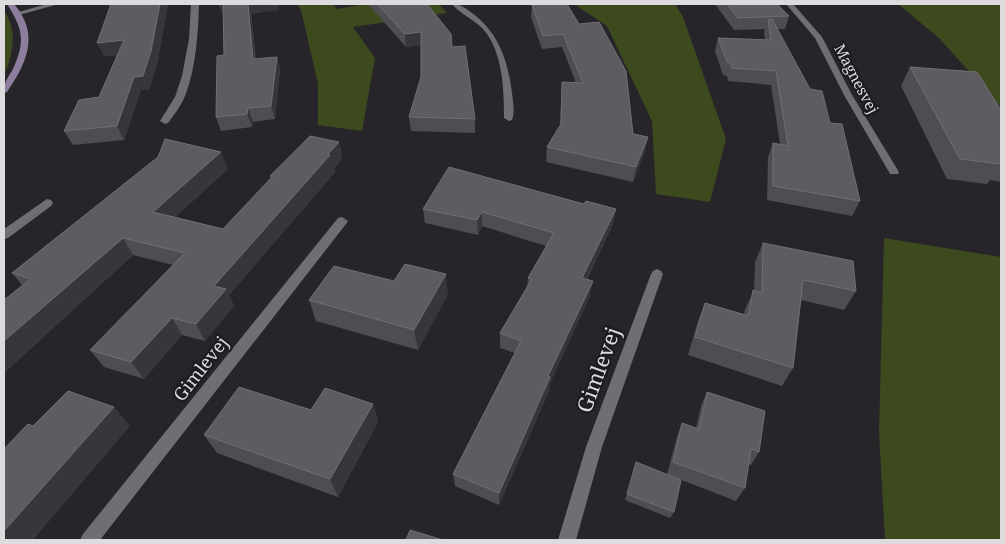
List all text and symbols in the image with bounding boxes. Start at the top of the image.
street label: Magnesvej [830,40,884,117]
street label: Gimlevej [570,323,626,416]
street label: Gimlevej [167,331,233,406]

